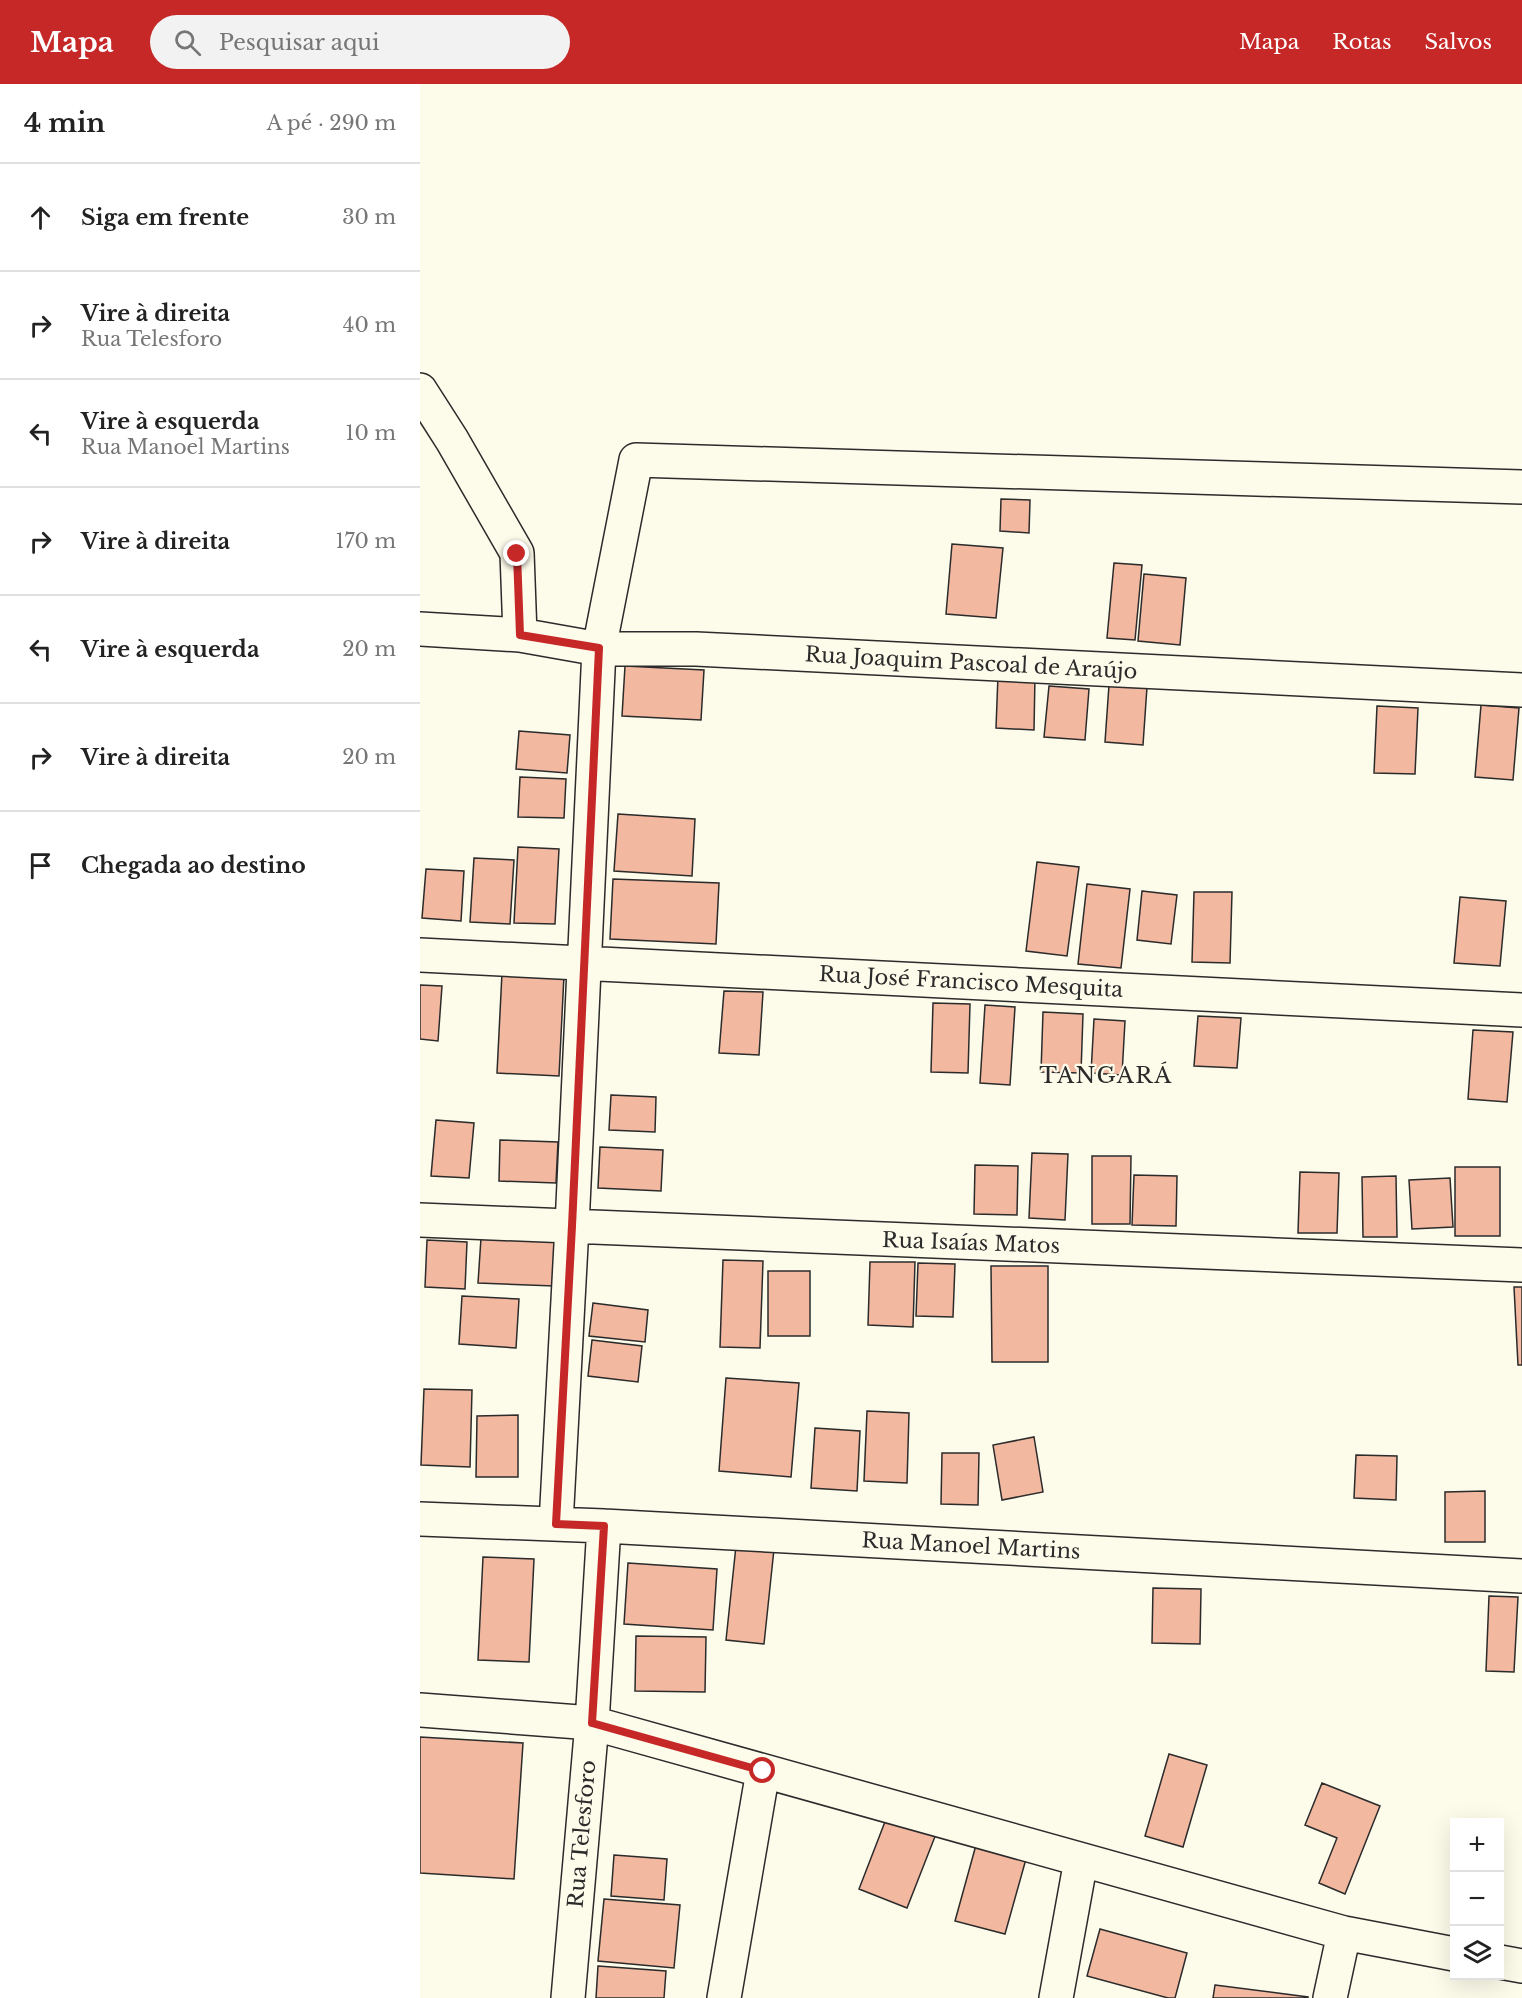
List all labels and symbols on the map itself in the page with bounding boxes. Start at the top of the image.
route end [503,540,529,566]
street label: Rua Joaquim Pascoal de Araújo [804,641,1138,685]
street label: Rua José Francisco Mesquita [818,961,1124,1003]
district label: TANGARÁ [1039,1061,1173,1089]
street label: Rua Isaías Matos [882,1227,1060,1259]
street label: Rua Manoel Martins [861,1527,1081,1565]
route start [749,1757,775,1783]
street label: Rua Telesforo [563,1759,601,1909]

